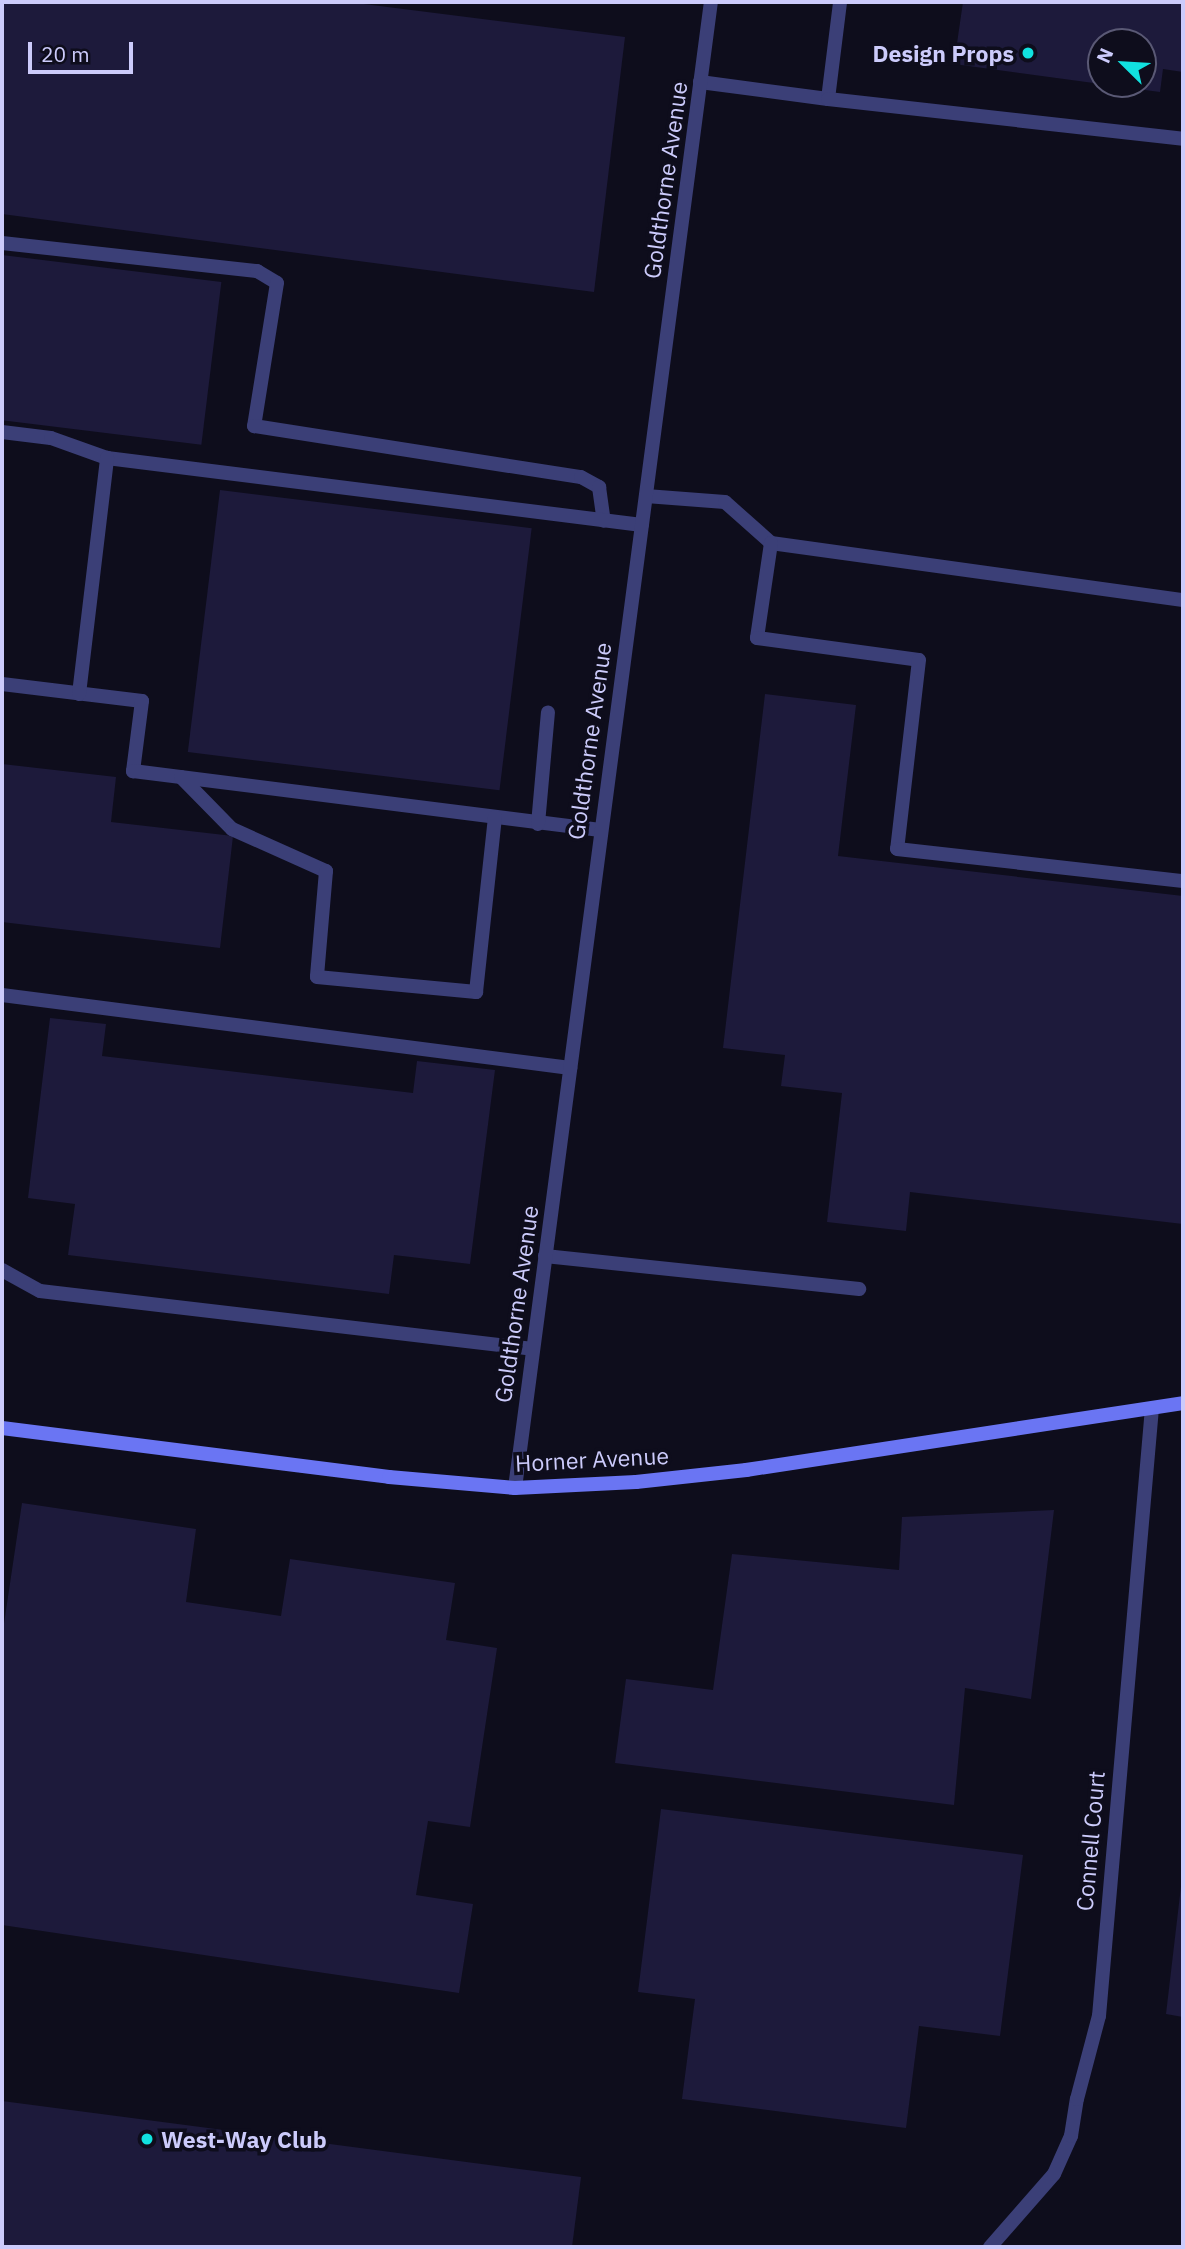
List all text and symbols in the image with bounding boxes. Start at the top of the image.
scale bar [32,28,136,72]
north arrow [1087,28,1157,98]
place label: Design Props [872,39,1014,67]
text: 20 m [41,40,90,68]
text: N [1091,44,1118,66]
marker: Design Props [1020,45,1036,61]
street label: Goldthorne Avenue [637,80,693,280]
street label: Goldthorne Avenue [561,641,617,841]
street label: Goldthorne Avenue [488,1204,544,1404]
street label: Horner Avenue [514,1441,670,1477]
street label: Connell Court [1070,1770,1110,1912]
place label: West-Way Club [161,2125,327,2153]
marker: West-Way Club [139,2131,155,2147]

